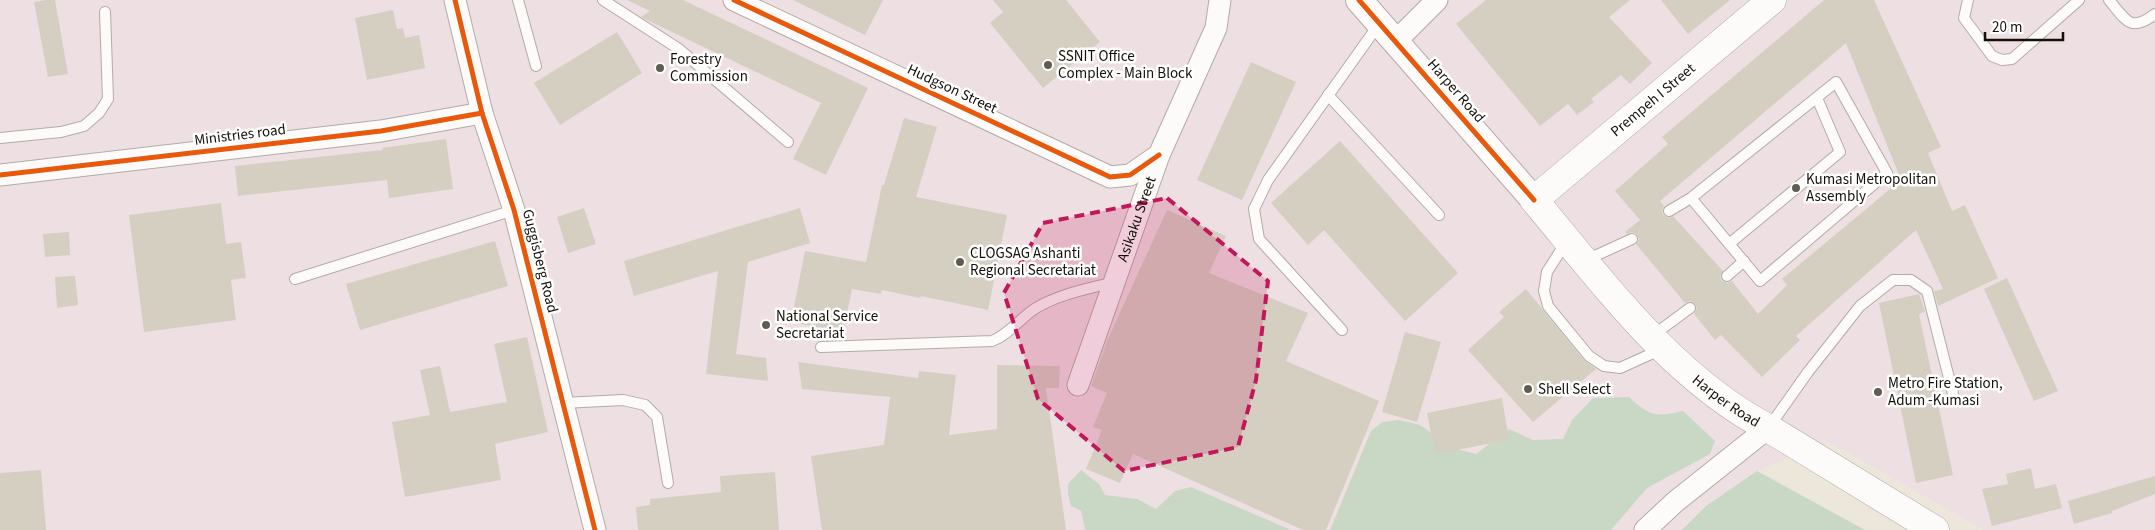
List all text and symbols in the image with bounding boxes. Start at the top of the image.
scale bar [1985,10,2062,42]
text: 20 m [1992,17,2022,38]
place label: SSNIT Office Complex - Main Block [1058,46,1193,84]
place label: Forestry Commission [670,49,748,87]
street label: Harper Road [1422,54,1490,128]
street label: Prempeh I Street [1606,58,1700,142]
street label: Hudgson Street [904,59,1000,119]
marker: SSNIT Office Complex - Main Block [1042,59,1054,71]
marker: Forestry Commission [654,62,666,74]
street label: Ministries road [193,119,287,151]
place label: Kumasi Metropolitan Assembly [1806,169,1937,207]
street label: Asikaku Street [1112,173,1161,265]
marker: Kumasi Metropolitan Assembly [1790,182,1802,194]
street label: Guggisberg Road [517,207,563,315]
place label: CLOGSAG Ashanti Regional Secretariat [970,243,1096,281]
marker: CLOGSAG Ashanti Regional Secretariat [954,256,966,268]
place label: National Service Secretariat [776,306,878,344]
marker: National Service Secretariat [760,319,772,331]
street label: Harper Road [1688,370,1764,432]
place label: Metro Fire Station, Adum -Kumasi [1888,373,2003,411]
place label: Shell Select [1538,379,1611,400]
marker: Shell Select [1522,383,1534,395]
marker: Metro Fire Station, Adum -Kumasi [1872,386,1884,398]

